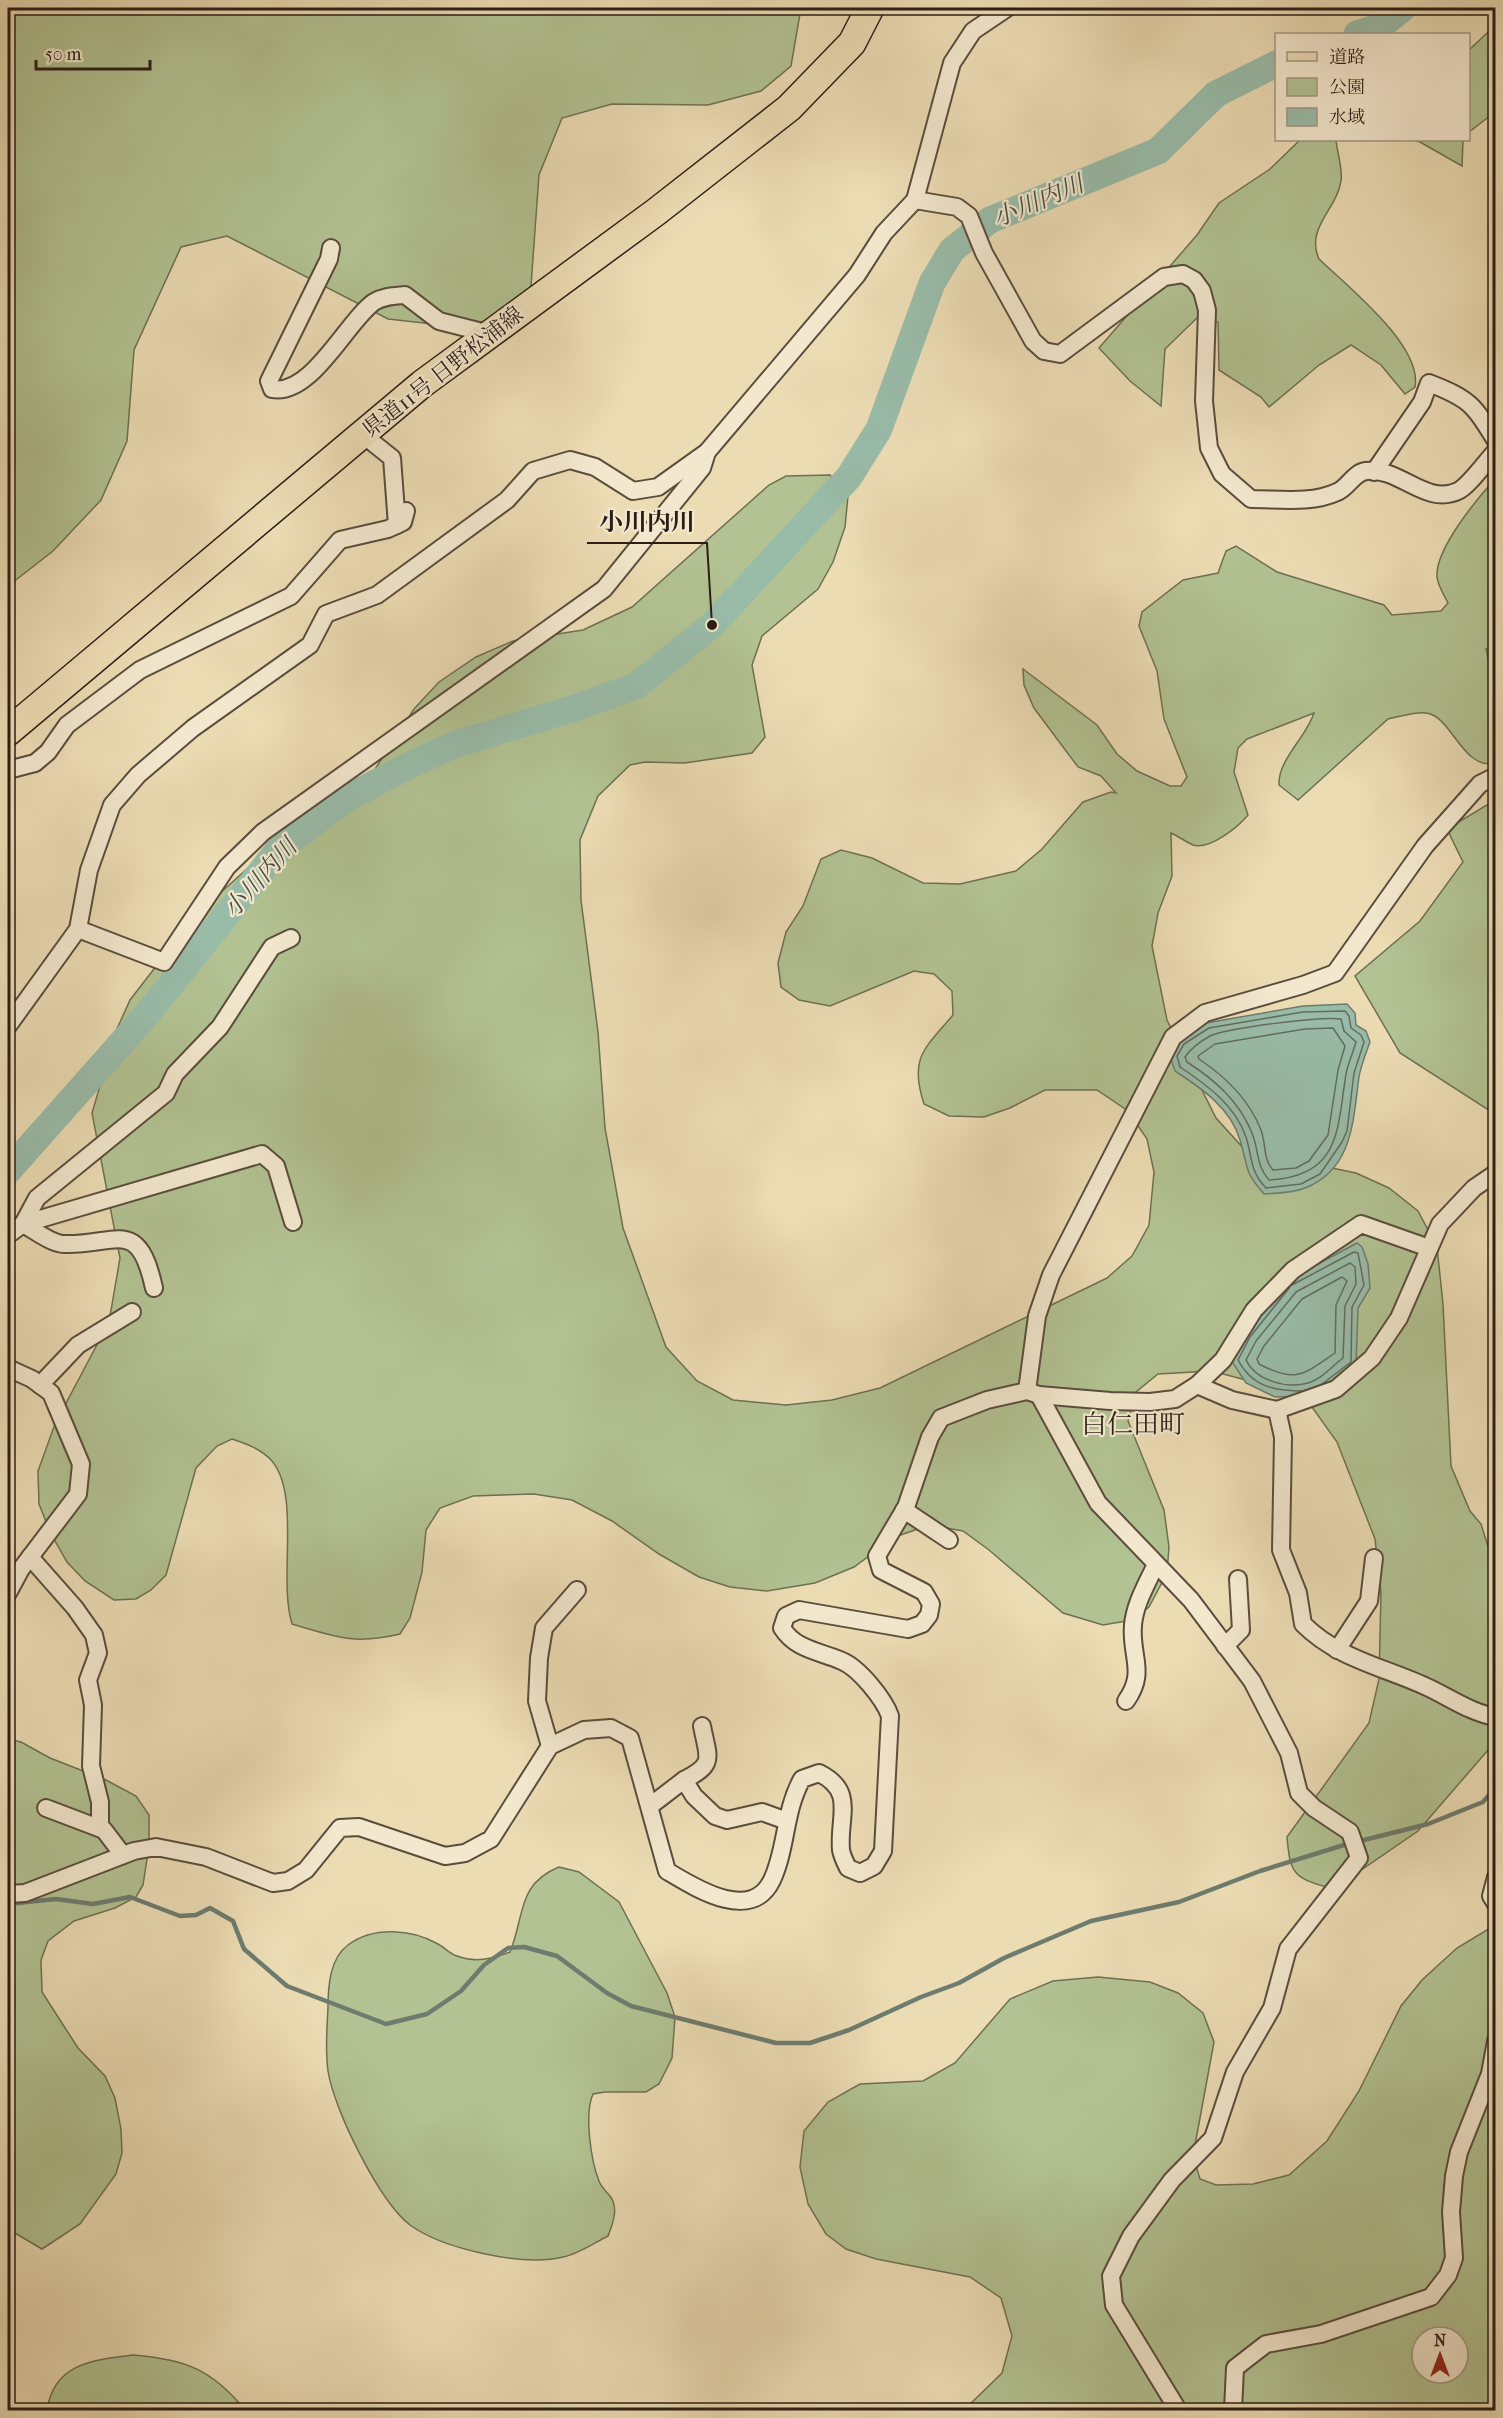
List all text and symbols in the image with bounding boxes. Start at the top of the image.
scale bar [36,33,150,71]
legend [1275,33,1470,141]
text: 50 m [45,44,82,65]
text: 道路 [1329,47,1365,68]
text: 公園 [1329,77,1365,98]
text: 水域 [1329,107,1365,128]
water label: 小川内川 [988,168,1090,233]
street label: 県道11号 日野松浦線 [358,301,528,443]
callout: 小川内川 [587,501,707,543]
text: 小川内川 [599,508,695,536]
water label: 小川内川 [217,831,305,923]
district label: 白仁田町 [1081,1409,1185,1440]
north arrow [1410,2325,1470,2385]
text: N [1434,2331,1447,2350]

